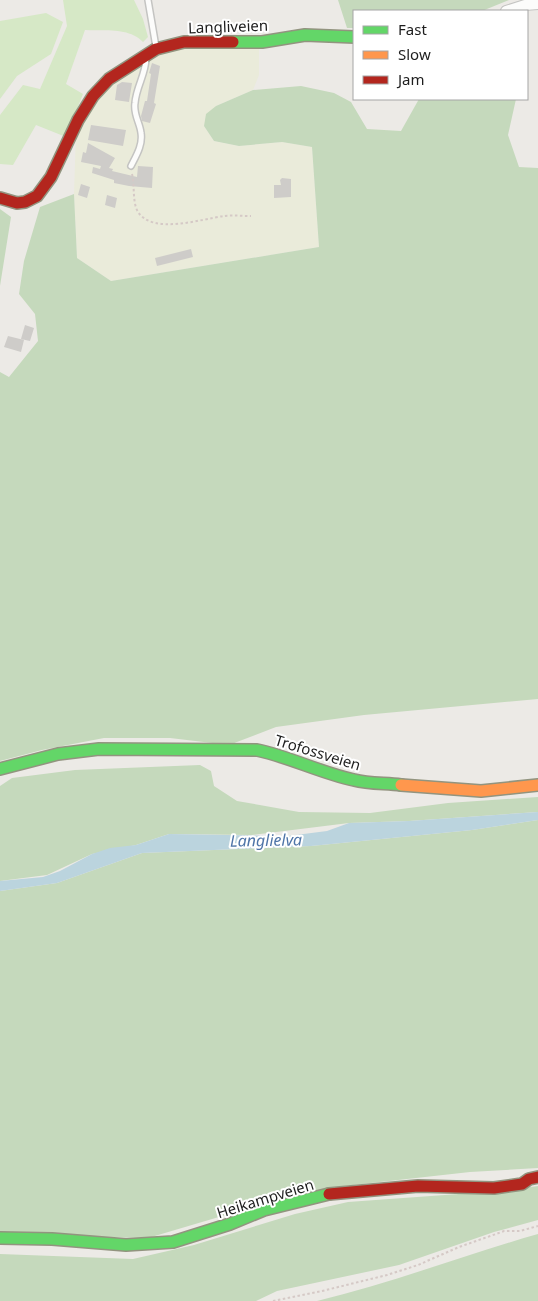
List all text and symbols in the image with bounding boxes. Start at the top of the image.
legend [353,10,528,100]
street label: Langliveien [188,15,268,37]
text: Fast [398,19,427,39]
text: Slow [398,44,431,64]
text: Jam [396,69,425,89]
street label: Trofossveien [273,729,363,775]
water label: Langlielva [230,828,302,852]
street label: Heikampveien [214,1174,316,1222]

